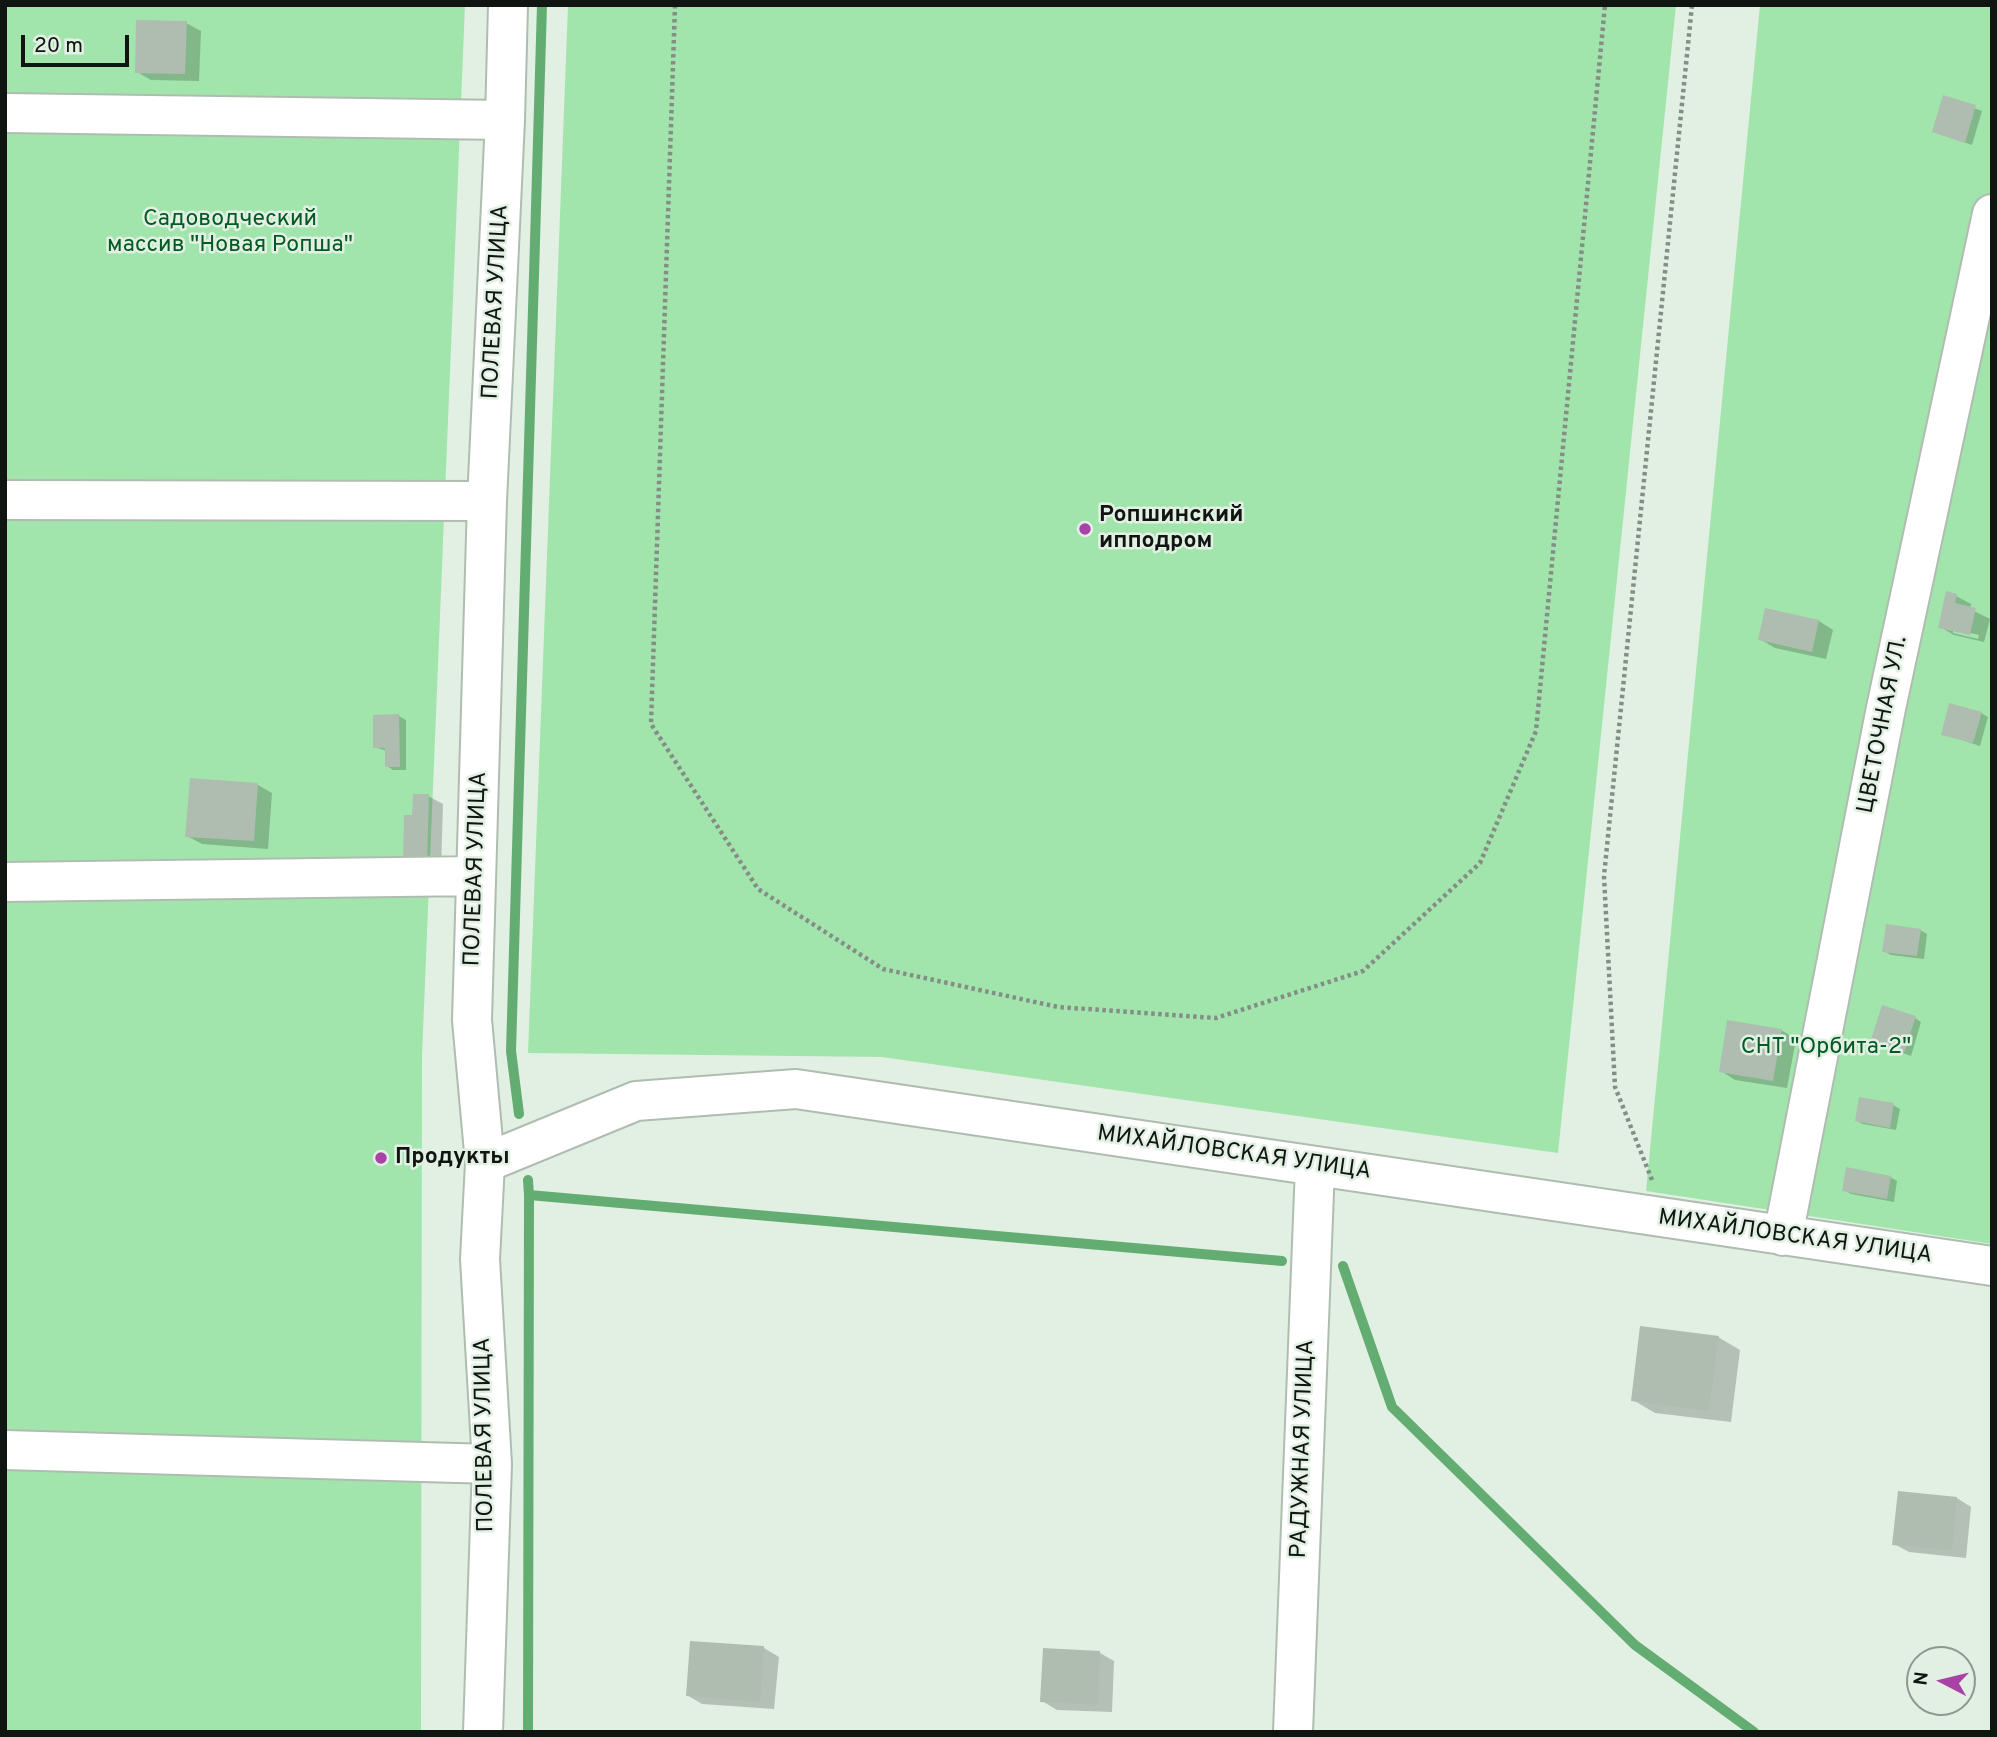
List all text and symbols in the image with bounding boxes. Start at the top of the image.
scale bar [24,21,133,65]
text: 20 m [34,33,83,60]
street label: ПОЛЕВАЯ УЛИЦА [478,204,516,400]
park label: Садоводческий массив "Новая Ропша" [107,206,353,260]
place label: Ропшинский ипподром [1099,502,1244,556]
marker: Ропшинский ипподром [1077,521,1093,537]
street label: ЦВЕТОЧНАЯ УЛ. [1853,634,1915,816]
street label: ПОЛЕВАЯ УЛИЦА [460,771,494,967]
park label: СНТ "Орбита-2" [1741,1034,1911,1062]
street label: МИХАЙЛОВСКАЯ УЛИЦА [1095,1121,1373,1187]
place label: Продукты [395,1144,510,1172]
marker: Продукты [373,1150,389,1166]
street label: МИХАЙЛОВСКАЯ УЛИЦА [1656,1205,1934,1271]
street label: ПОЛЕВАЯ УЛИЦА [471,1337,501,1533]
street label: РАДУЖНАЯ УЛИЦА [1286,1339,1322,1559]
north arrow [1906,1646,1976,1716]
text: N [1909,1670,1935,1687]

